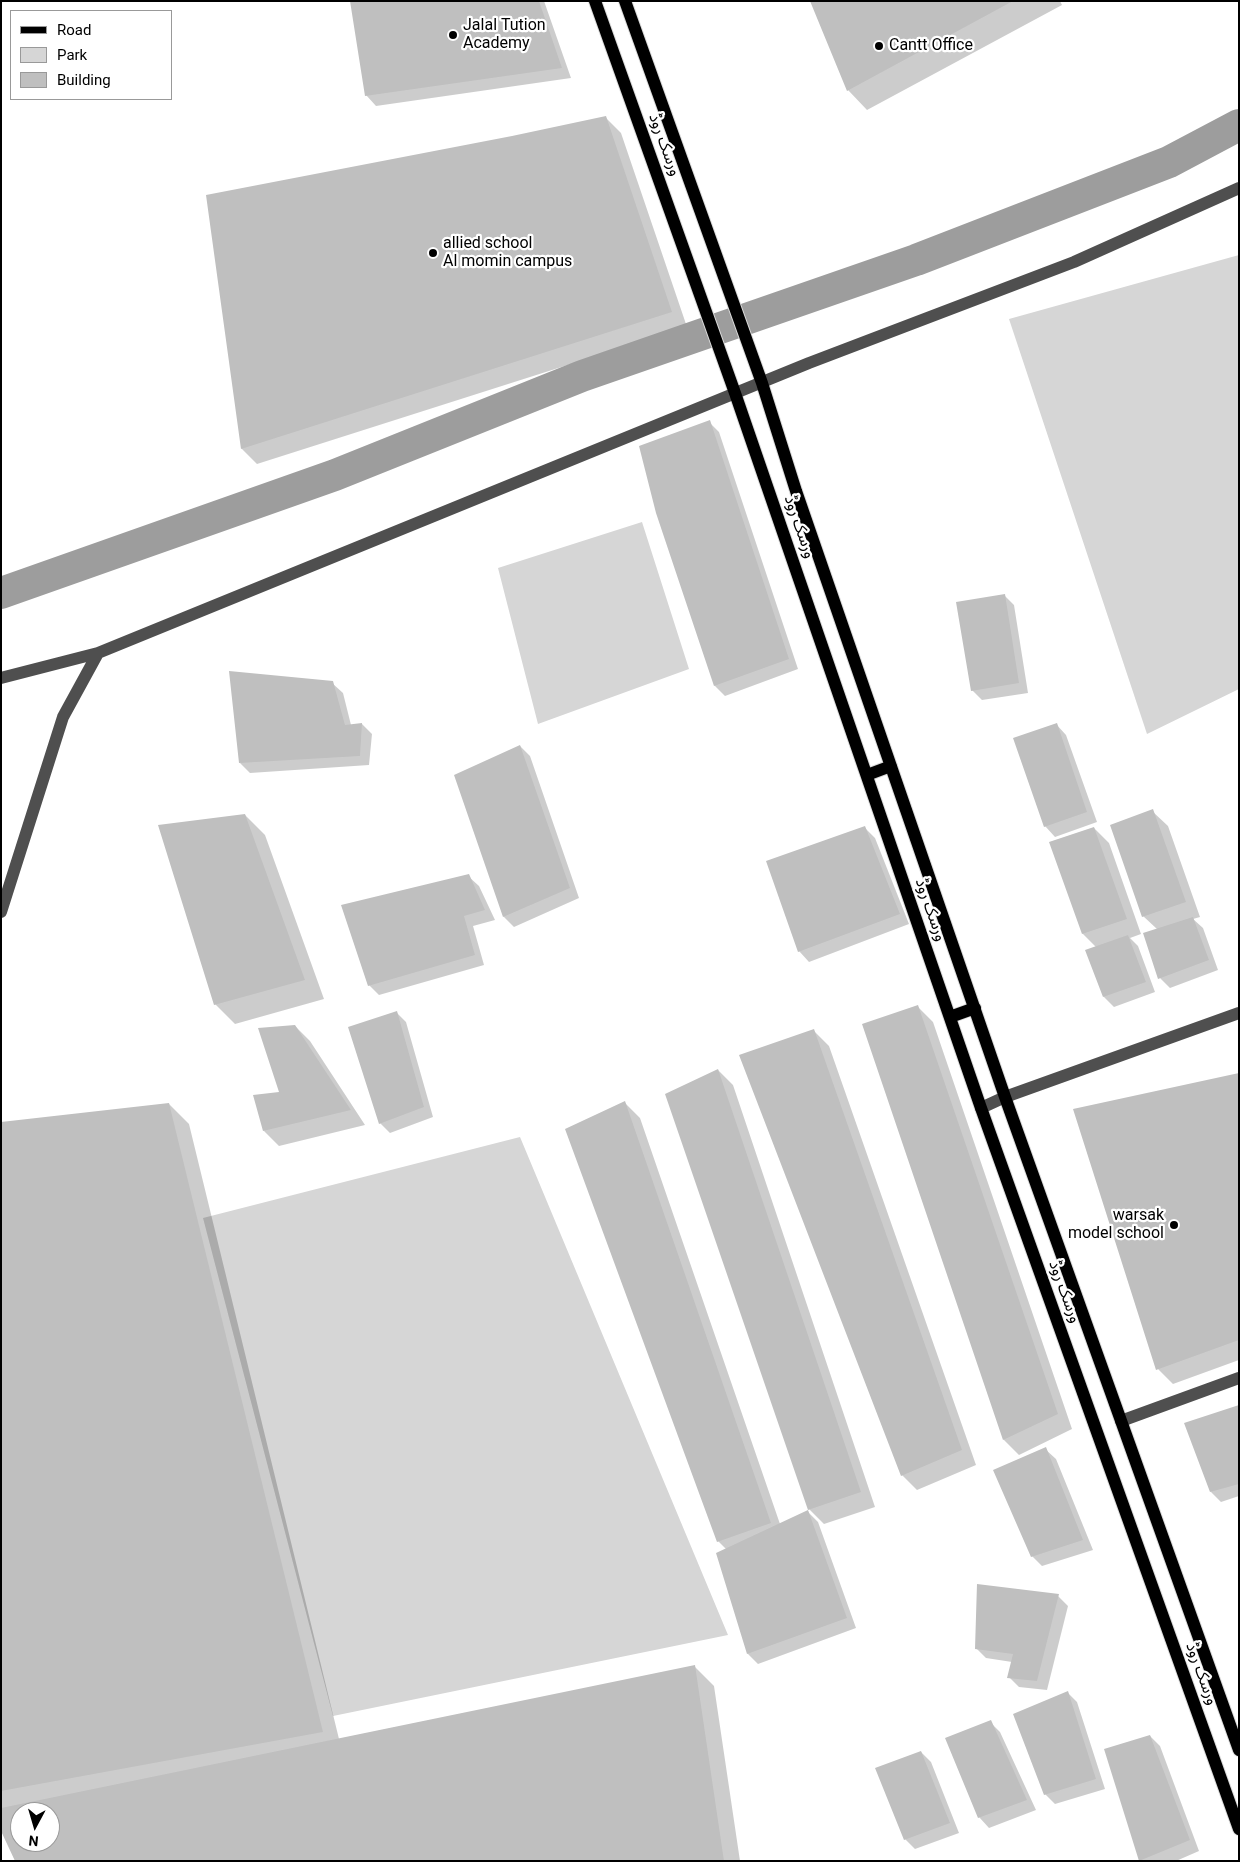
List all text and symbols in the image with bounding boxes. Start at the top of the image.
legend [10,10,172,100]
place label: Jalal Tution Academy [463,16,546,54]
text: Road [57,21,91,39]
marker: Jalal Tution Academy [447,29,459,41]
place label: Cantt Office [889,36,973,56]
marker: Cantt Office [873,40,885,52]
text: Park [57,46,87,64]
text: Building [57,71,111,89]
street label: ورسک روڈ [644,111,684,179]
place label: allied school Al momin campus [443,234,572,272]
marker: allied school Al momin campus [427,247,439,259]
street label: ورسک روڈ [779,493,819,561]
street label: ورسک روڈ [910,876,950,944]
place label: warsak model school [1068,1206,1164,1244]
marker: warsak model school [1168,1219,1180,1231]
street label: ورسک روڈ [1044,1258,1084,1326]
street label: ورسک روڈ [1181,1640,1221,1708]
north arrow [10,1802,60,1852]
text: N [28,1832,39,1849]

